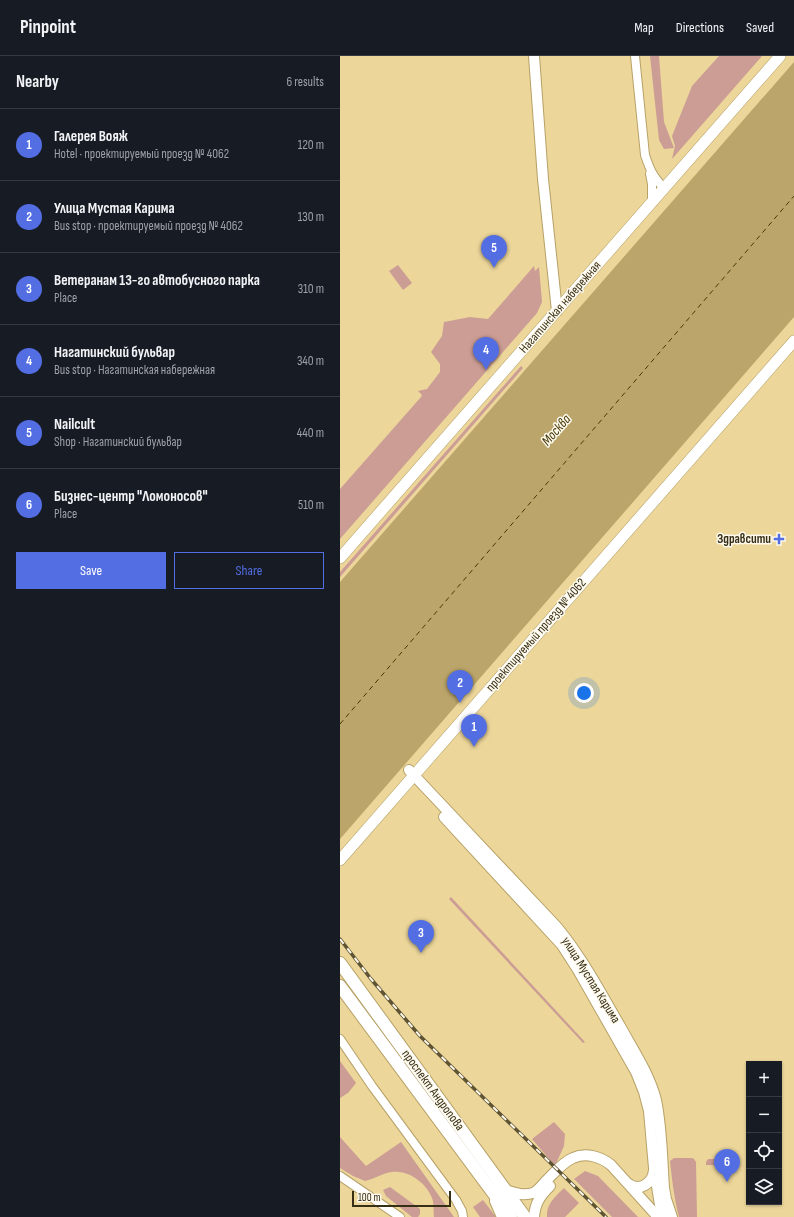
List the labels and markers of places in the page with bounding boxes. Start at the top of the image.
pin: 5 [481,235,507,268]
pin: 4 [473,337,499,370]
place label: Здравсити [717,531,771,547]
marker: Здравсити [774,534,784,544]
pin: 2 [447,670,473,703]
pin: 1 [461,714,487,747]
pin: 3 [408,920,434,953]
pin: 6 [714,1149,740,1182]

